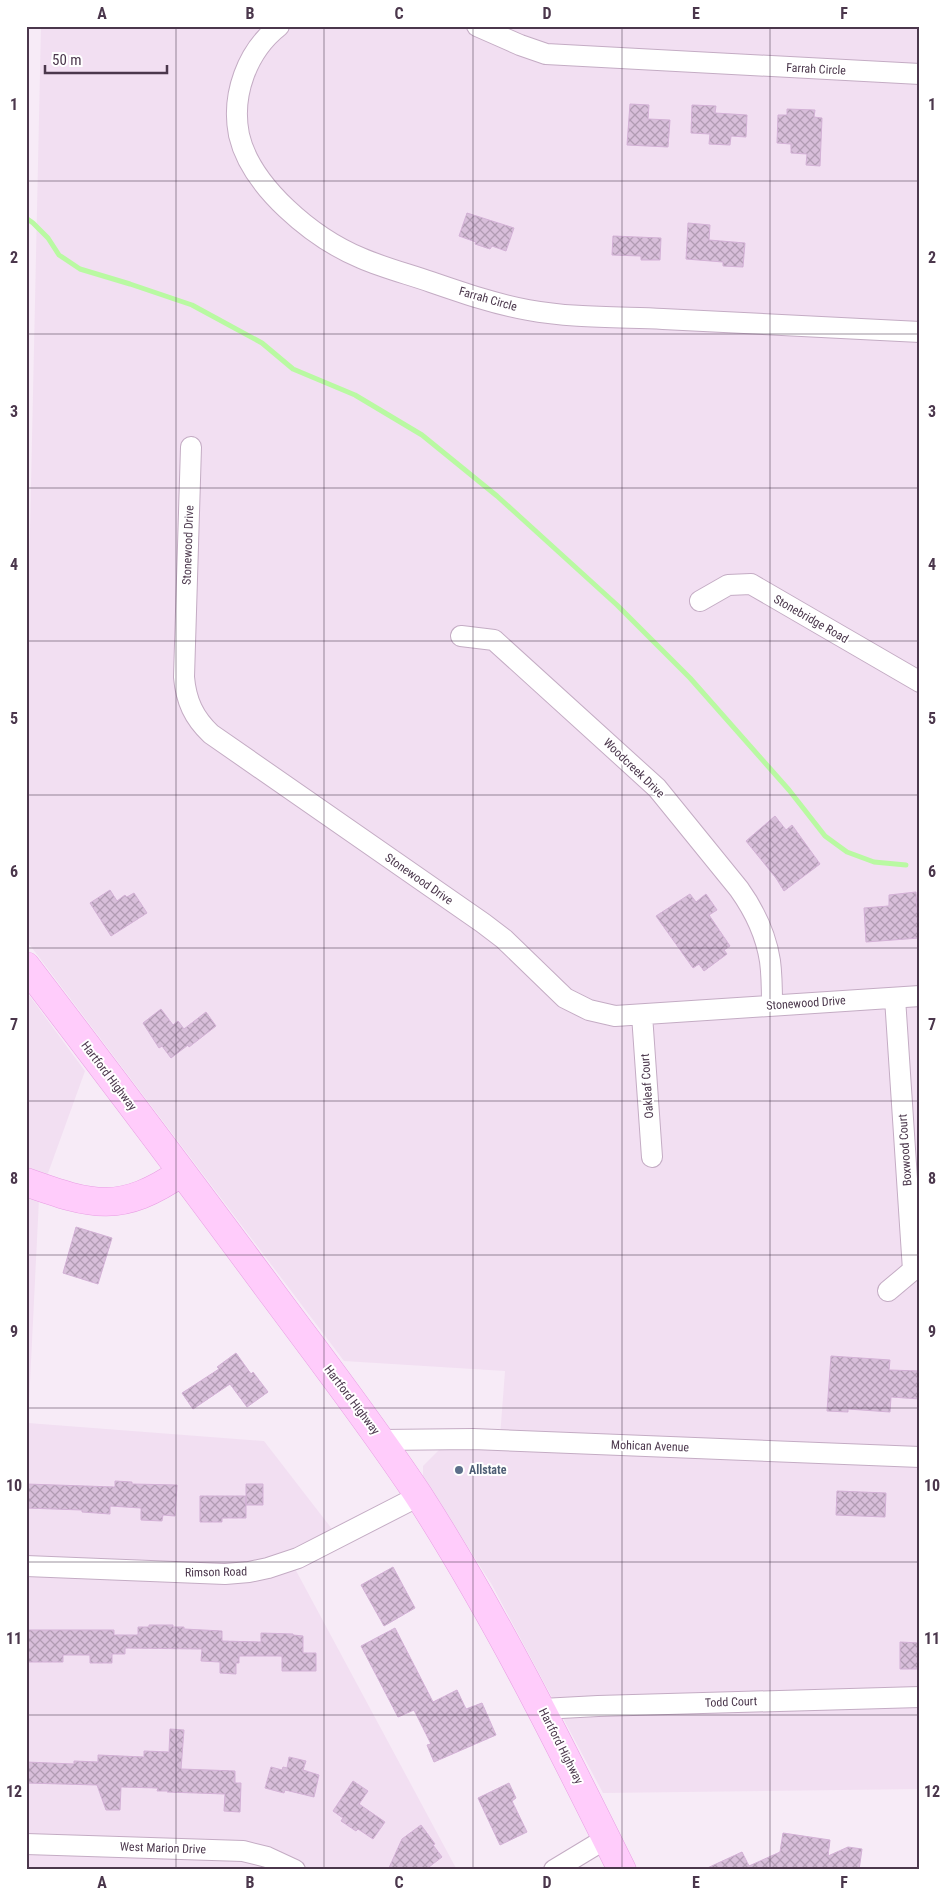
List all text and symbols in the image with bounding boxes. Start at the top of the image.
text: A [97,4,107,23]
text: B [246,4,255,23]
text: C [394,4,404,23]
text: D [542,4,552,23]
text: E [692,4,700,23]
text: F [840,4,848,23]
scale bar [45,42,168,74]
text: 50 m [52,51,82,69]
street label: Farrah Circle [786,60,847,78]
text: 1 [10,95,18,114]
text: 1 [928,95,936,114]
text: 2 [10,248,18,267]
text: 2 [928,248,936,267]
street label: Farrah Circle [457,284,519,314]
text: 3 [10,402,18,421]
text: 3 [928,402,936,421]
street label: Stonewood Drive [180,505,196,585]
text: 4 [10,555,18,574]
text: 4 [928,555,936,574]
street label: Stonebridge Road [771,592,851,646]
text: 5 [10,709,18,728]
text: 5 [928,709,936,728]
street label: Woodcreek Drive [601,735,668,801]
street label: Stonewood Drive [382,850,456,908]
text: 6 [10,862,18,881]
text: 6 [928,862,936,881]
street label: Stonewood Drive [766,993,847,1013]
text: 7 [10,1015,18,1034]
text: 7 [928,1015,936,1034]
street label: Hartford Highway [78,1039,140,1113]
street label: Oakleaf Court [638,1053,656,1119]
street label: Boxwood Court [895,1113,915,1187]
text: 8 [10,1169,18,1188]
text: 8 [928,1169,936,1188]
text: 9 [10,1322,18,1341]
text: 9 [928,1322,936,1341]
street label: Hartford Highway [321,1363,383,1437]
street label: Mohican Avenue [611,1438,690,1454]
place label: Allstate [469,1463,507,1477]
marker: Allstate [453,1464,465,1476]
text: 10 [6,1476,22,1495]
text: 10 [924,1476,940,1495]
street label: Rimson Road [185,1564,247,1580]
text: 11 [6,1629,22,1648]
text: 11 [924,1629,940,1648]
street label: Todd Court [705,1694,758,1710]
street label: Hartford Highway [536,1706,586,1786]
text: 12 [6,1782,22,1801]
text: 12 [924,1782,940,1801]
street label: West Marion Drive [120,1840,207,1857]
text: A [97,1873,107,1892]
text: B [246,1873,255,1892]
text: C [394,1873,404,1892]
text: D [542,1873,552,1892]
text: E [692,1873,700,1892]
text: F [840,1873,848,1892]

